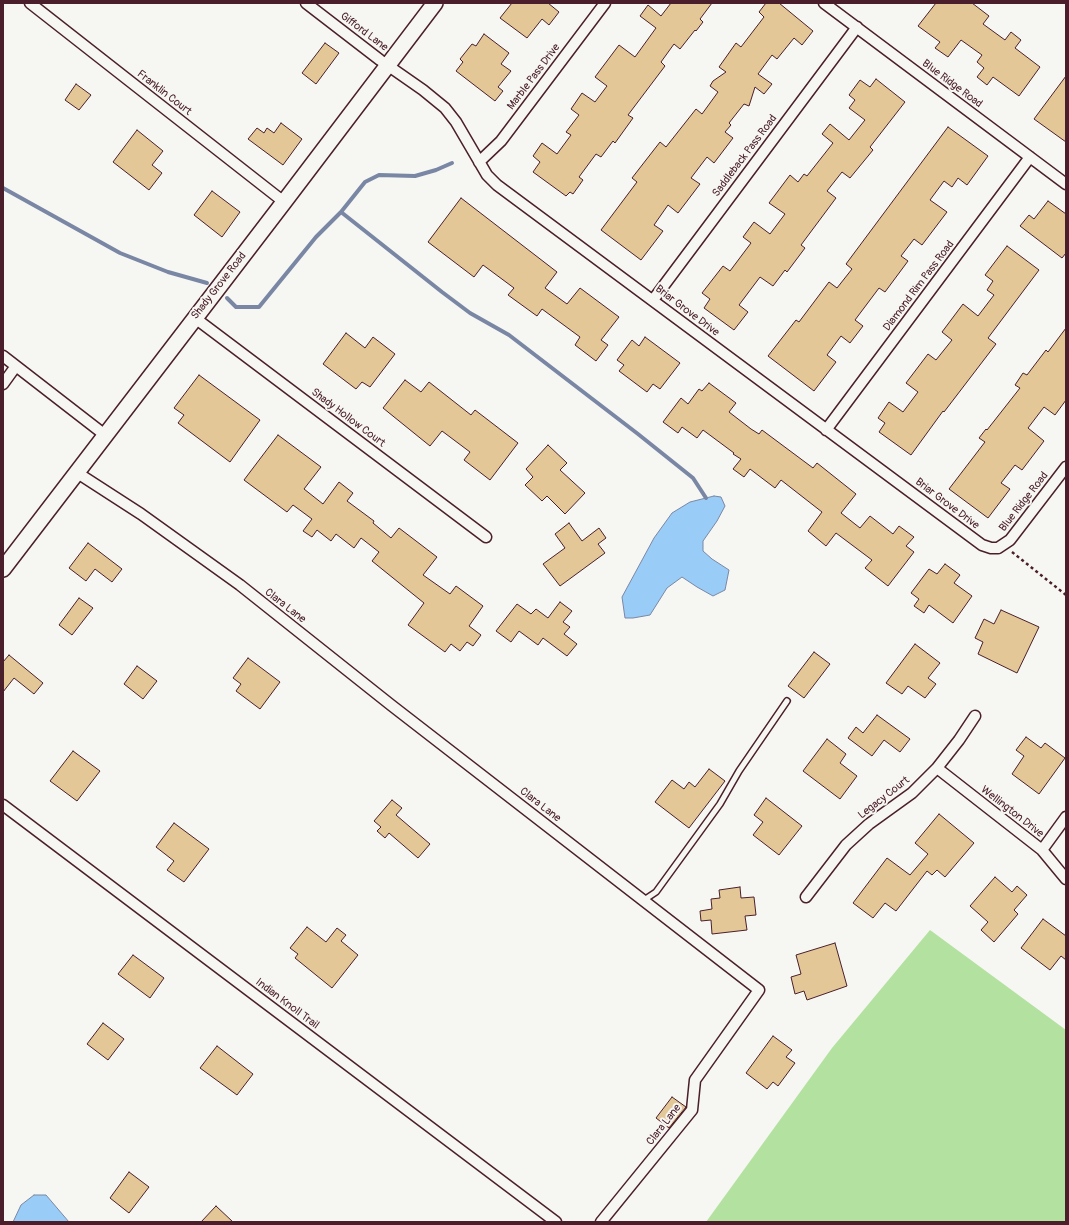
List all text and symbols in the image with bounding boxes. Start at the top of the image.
street label: Gifford Lane [337,10,391,54]
street label: Marble Pass Drive [505,41,563,113]
street label: Blue Ridge Road [919,57,985,111]
street label: Franklin Court [134,68,194,118]
street label: Saddleback Pass Road [710,112,780,200]
street label: Diamond Rim Pass Road [881,238,957,334]
street label: Shady Grove Road [189,250,249,322]
street label: Briar Grove Drive [652,283,722,339]
street label: Shady Hollow Court [308,386,388,450]
street label: Blue Ridge Road [997,470,1051,534]
street label: Briar Grove Drive [912,476,982,532]
street label: Clara Lane [262,586,308,626]
street label: Legacy Court [856,774,912,822]
street label: Wellington Drive [978,783,1046,841]
street label: Clara Lane [517,785,563,825]
street label: Indian Knoll Trail [253,976,321,1032]
street label: Clara Lane [644,1102,684,1148]

